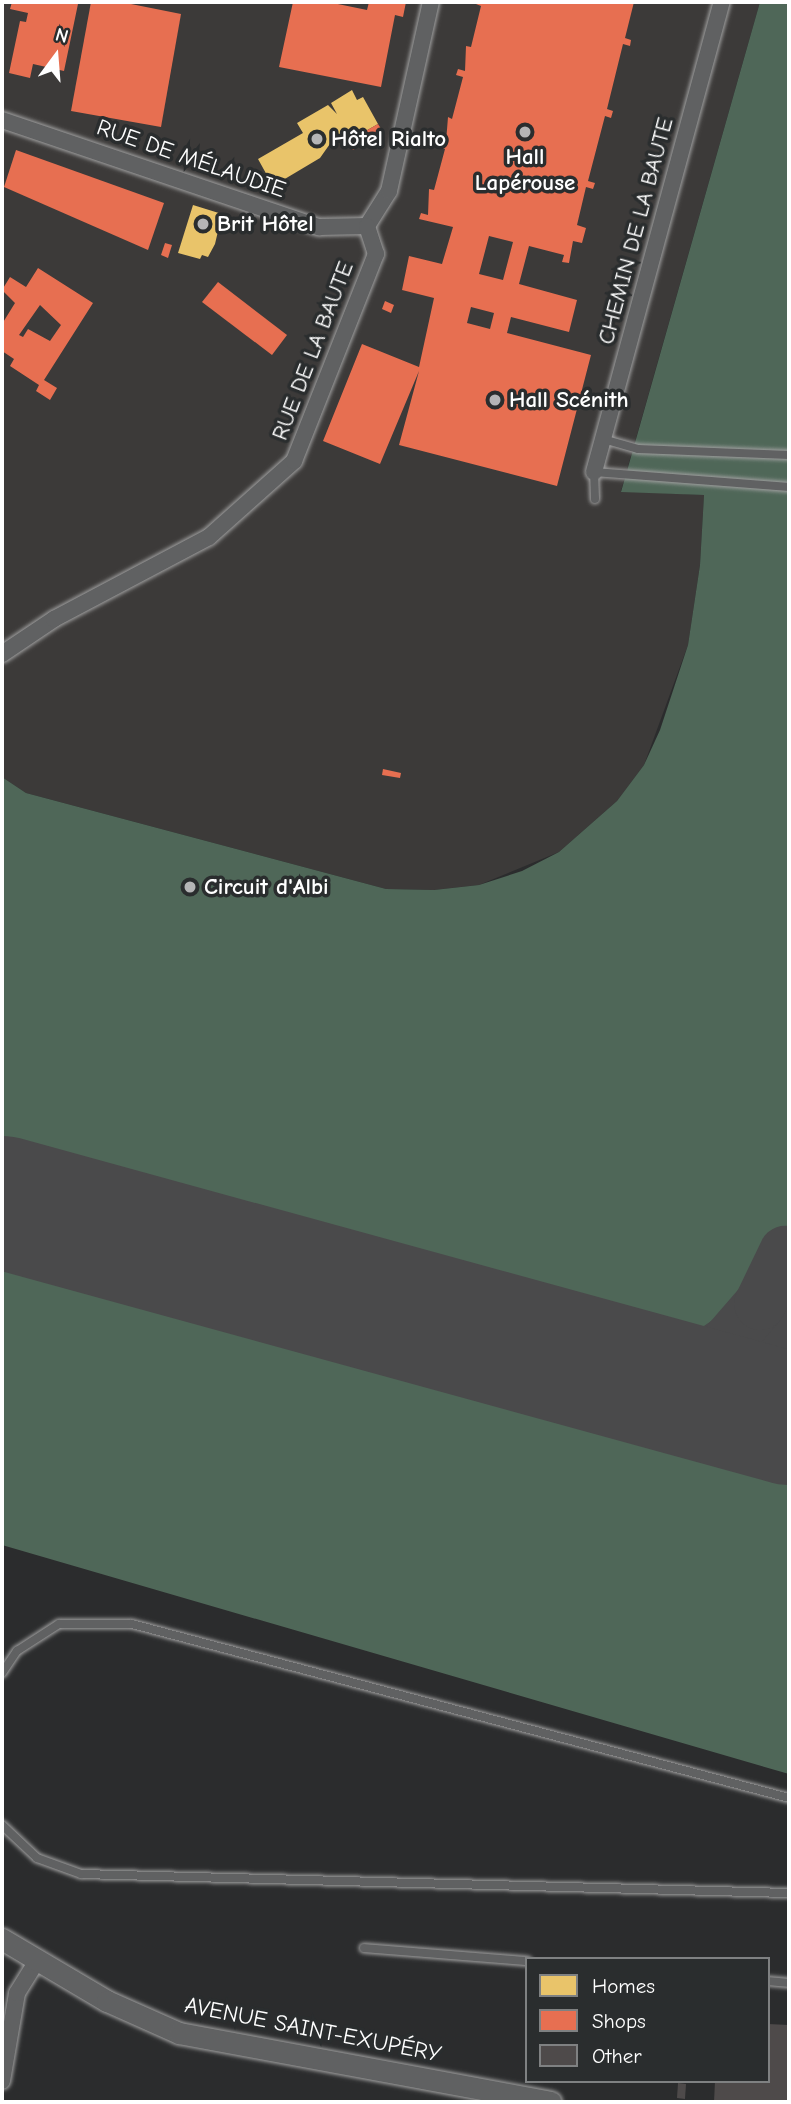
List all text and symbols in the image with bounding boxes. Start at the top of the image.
north arrow [21,21,91,91]
text: N [53,24,71,48]
street label: RUE DE MÉLAUDIE [93,114,289,204]
street label: CHEMIN DE LA BAUTE [592,115,680,347]
marker: Hall Lapérouse [517,124,533,140]
place label: Hôtel Rialto [331,125,446,153]
marker: Hôtel Rialto [309,131,325,147]
place label: Hall Lapérouse [475,143,575,197]
place label: Brit Hôtel [217,210,314,238]
marker: Brit Hôtel [195,216,211,232]
street label: RUE DE LA BAUTE [266,258,360,444]
place label: Hall Scénith [509,386,629,414]
marker: Hall Scénith [487,392,503,408]
place label: Circuit d'Albi [204,873,329,901]
marker: Circuit d'Albi [182,879,198,895]
legend [525,1957,770,2083]
text: Homes [592,1974,655,1998]
street label: AVENUE SAINT-EXUPÉRY [182,1992,444,2068]
text: Shops [592,2009,646,2033]
text: Other [592,2044,642,2068]

